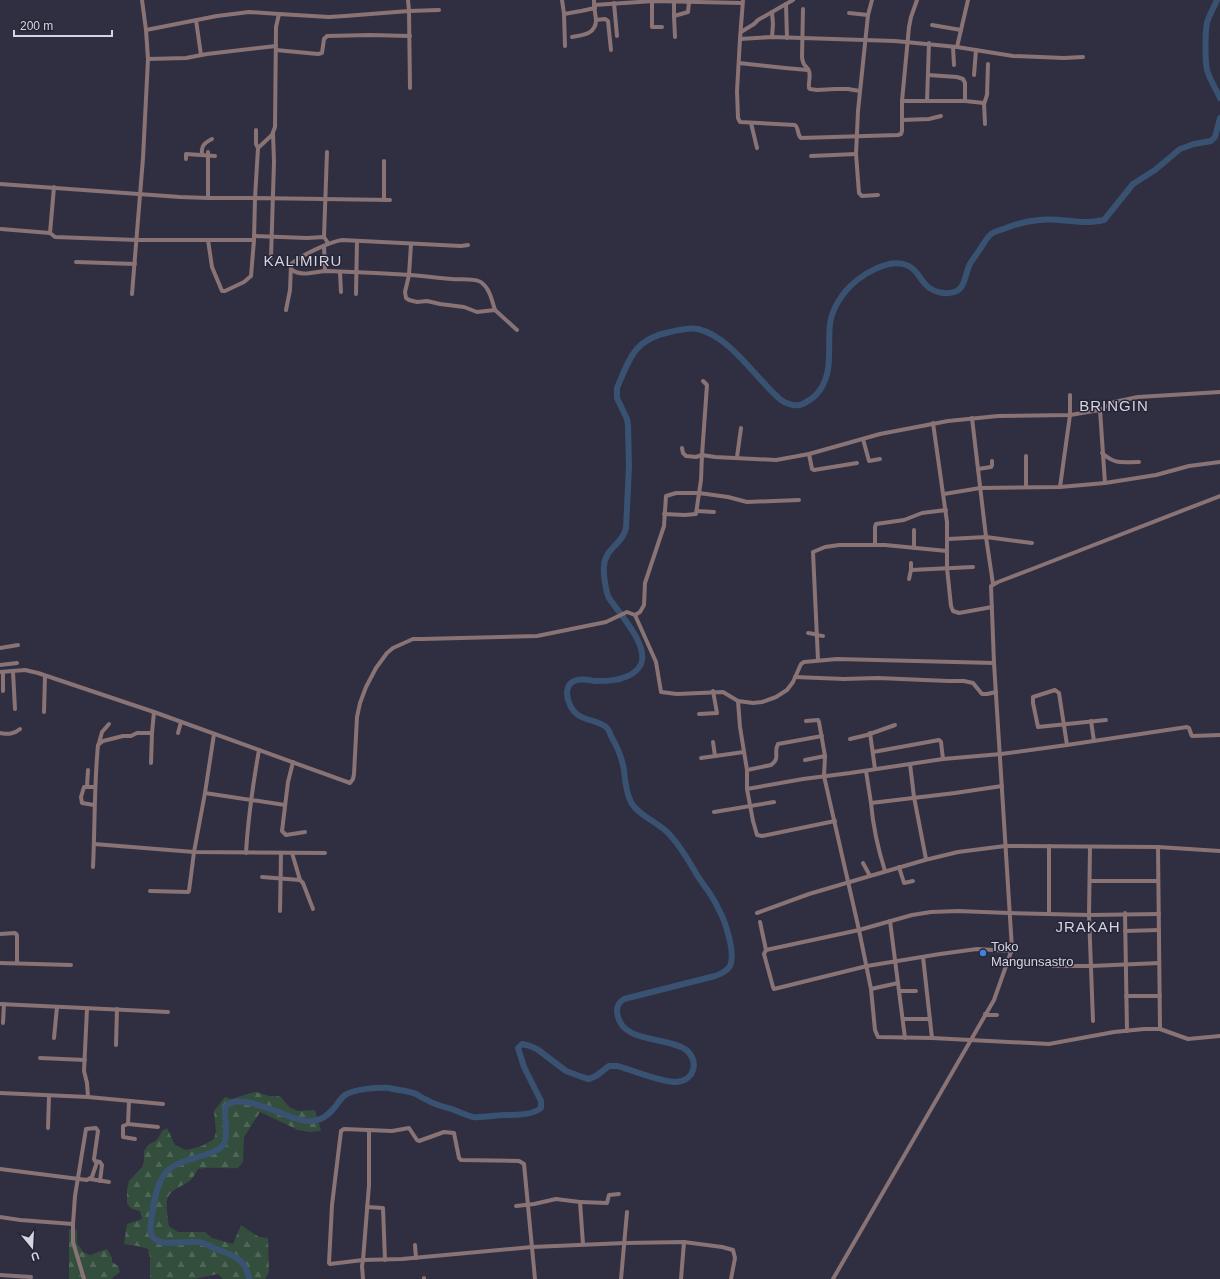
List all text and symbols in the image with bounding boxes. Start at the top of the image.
scale bar [14,12,112,38]
text: 200 m [20,19,53,33]
district label: KALIMIRU [264,252,342,269]
district label: BRINGIN [1079,397,1149,414]
district label: JRAKAH [1055,918,1121,935]
place label: Toko Mangunsastro [991,939,1073,969]
marker: Toko Mangunsastro [978,948,988,958]
north arrow [12,1227,52,1267]
text: U [29,1250,41,1263]

